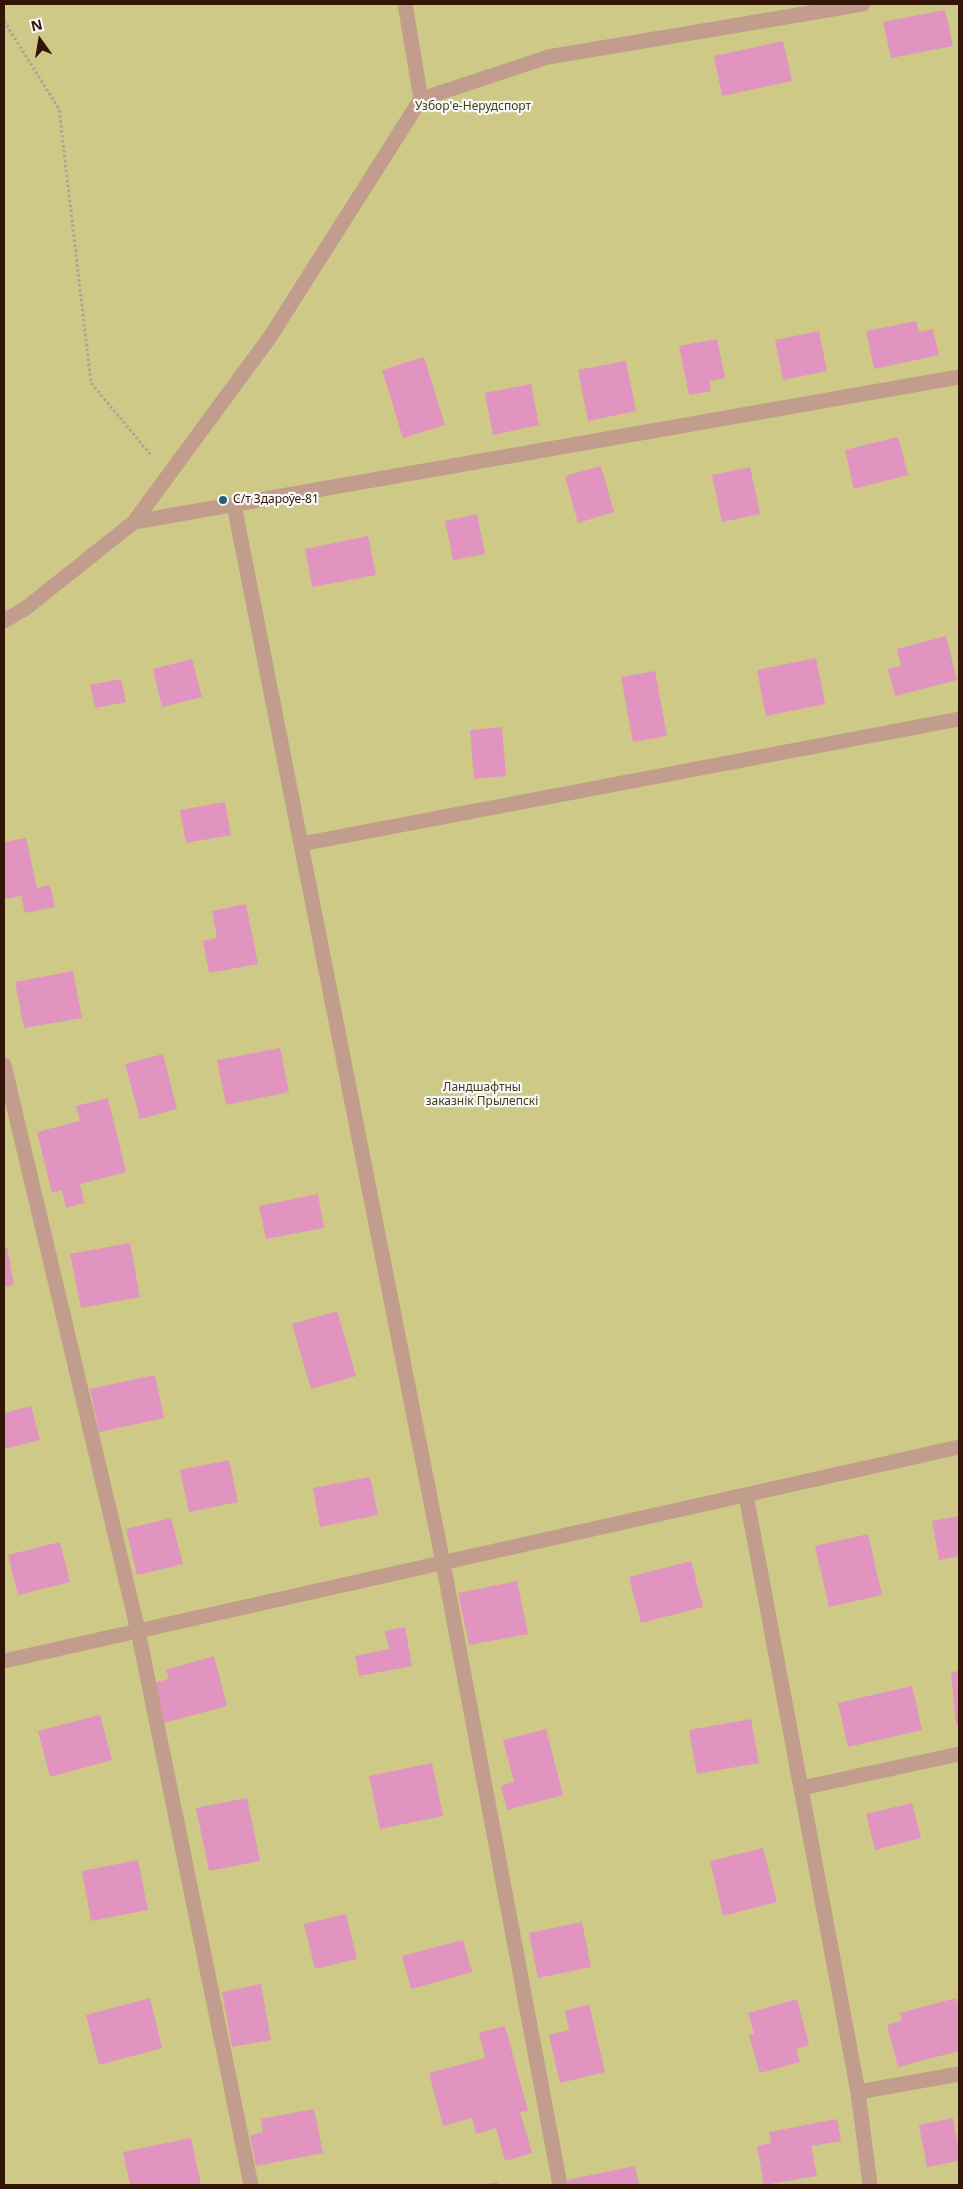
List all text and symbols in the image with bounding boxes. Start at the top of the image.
text: N [29,14,44,35]
north arrow [15,15,65,65]
park label: Узбор'е-Нерудспорт [415,100,531,114]
place label: С/т Здароўе-81 [233,493,319,507]
marker: С/т Здароўе-81 [217,494,229,506]
park label: Ландшафтны заказнік Прылепскі [426,1081,538,1109]

